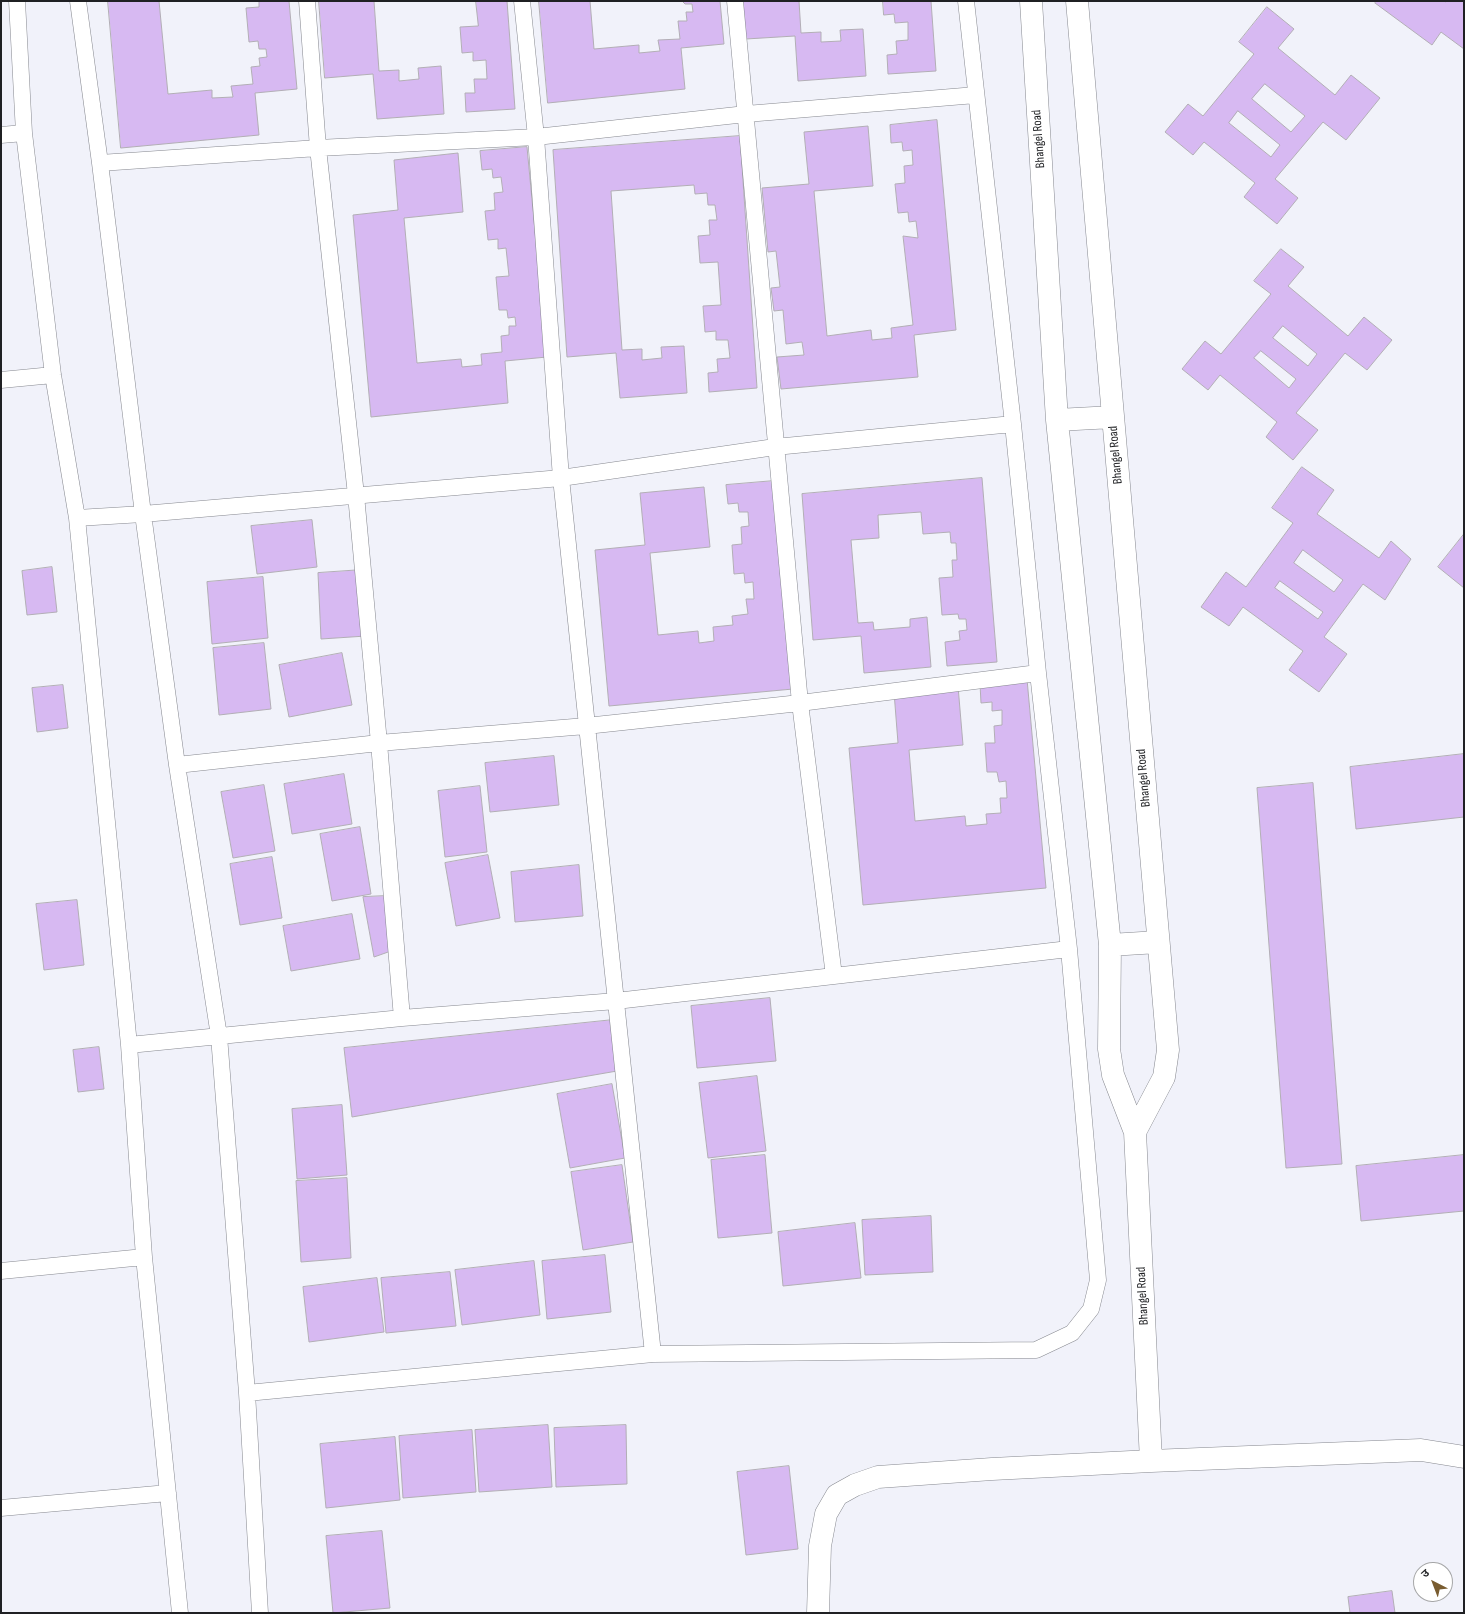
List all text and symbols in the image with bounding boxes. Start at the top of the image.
street label: Bhangel Road [1029,109,1049,169]
street label: Bhangel Road [1106,425,1126,485]
street label: Bhangel Road [1134,748,1154,808]
street label: Bhangel Road [1134,1266,1152,1326]
north arrow [1413,1562,1453,1602]
text: उ [1419,1566,1432,1580]

